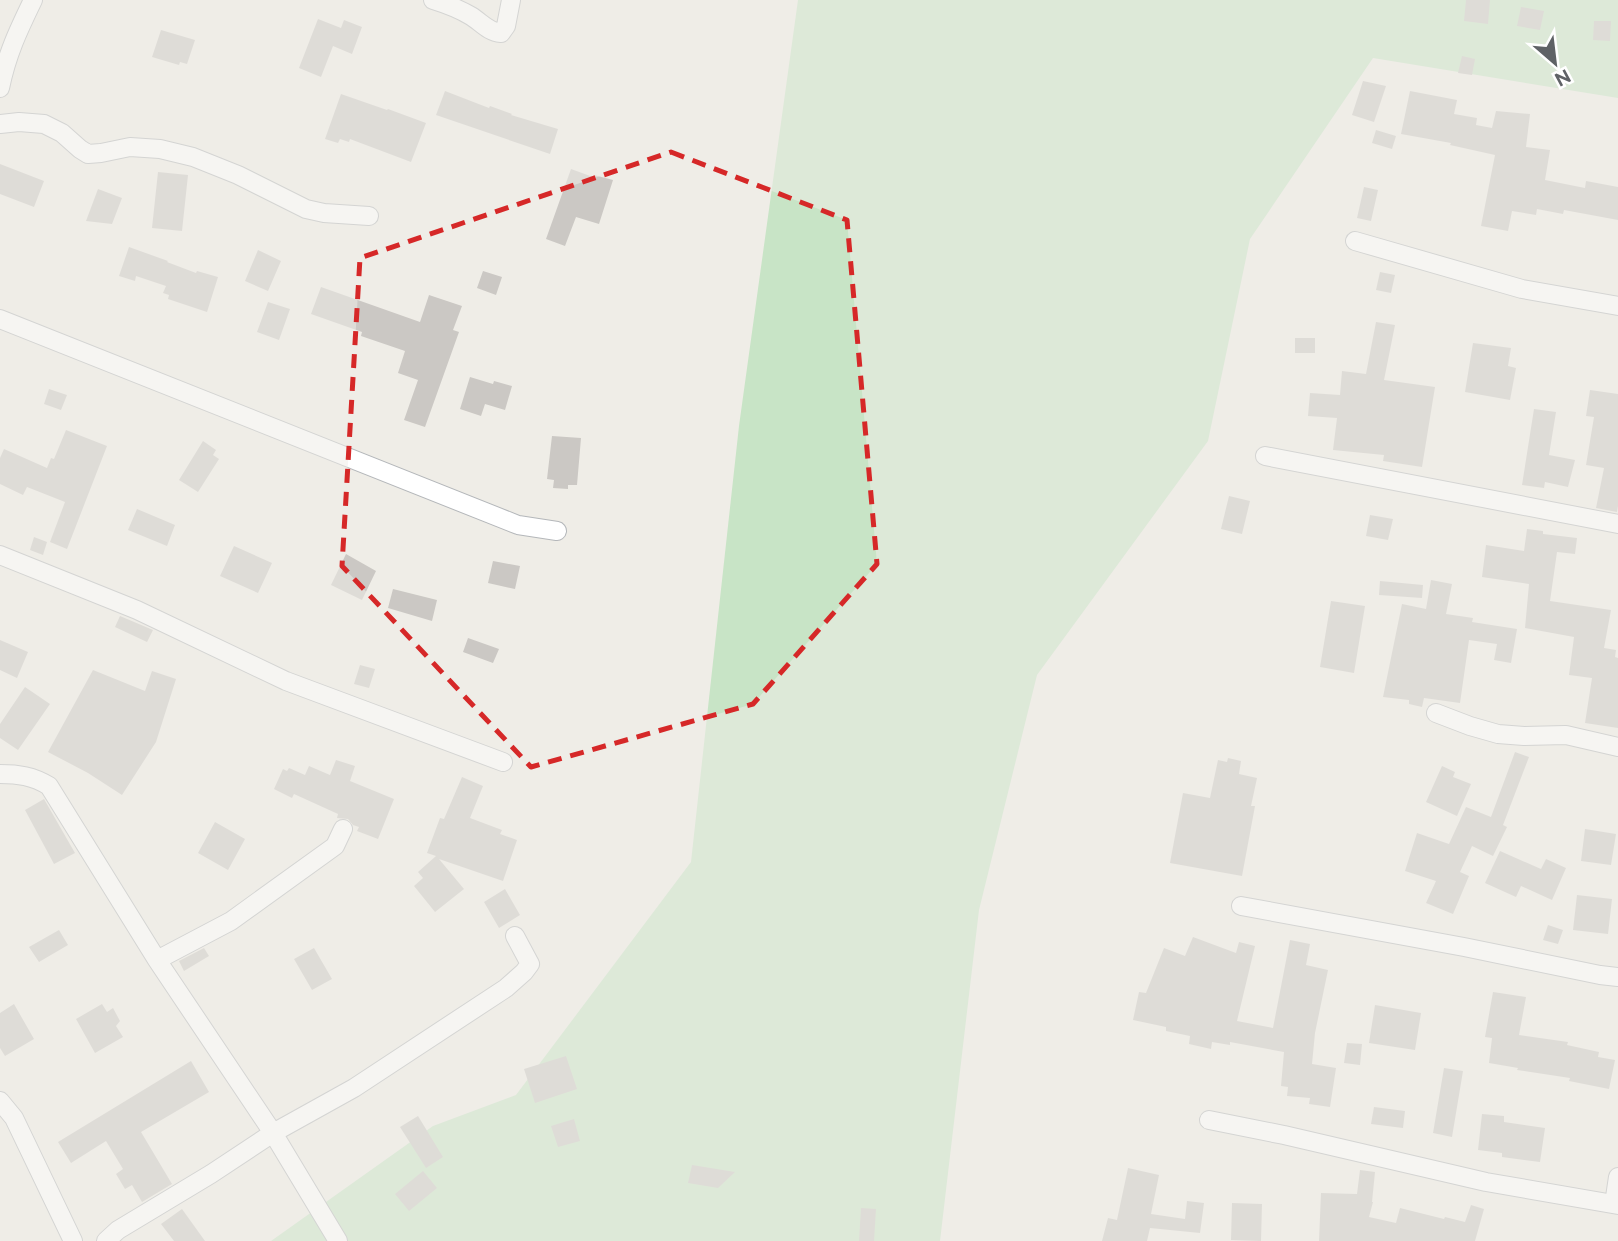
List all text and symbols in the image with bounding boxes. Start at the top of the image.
north arrow [1520,28,1590,98]
text: N [1551,65,1575,91]

